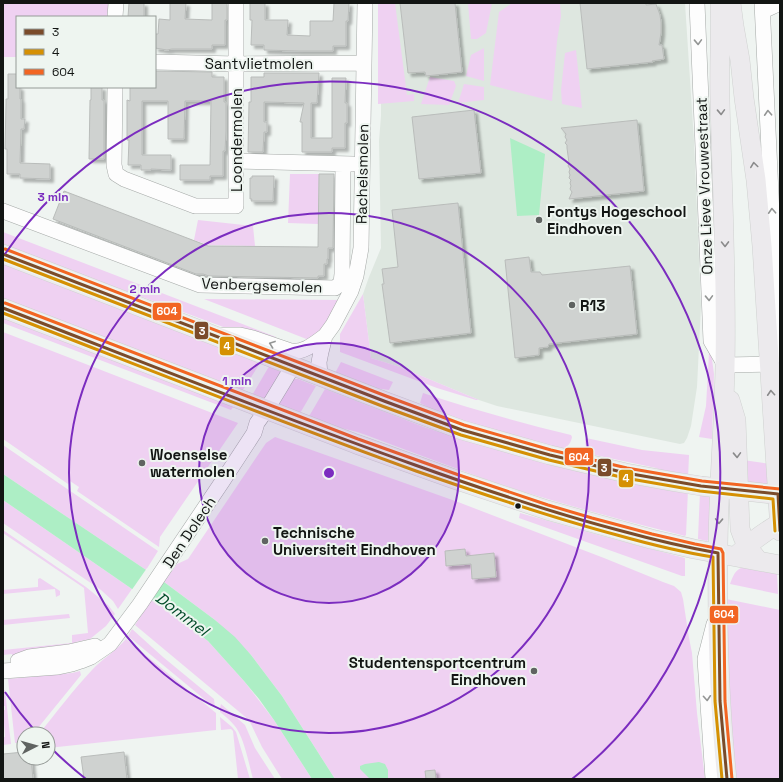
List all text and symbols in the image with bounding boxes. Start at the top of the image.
legend [16,16,156,88]
text: 3 [52,24,59,40]
one-way arrow [694,39,703,45]
text: 4 [52,44,60,60]
street label: Santvlietmolen [205,54,313,73]
text: 604 [52,64,75,80]
street label: Loondermolen [227,88,246,192]
street label: Onze Lieve Vrouwestraat [691,97,717,275]
one-way arrow [716,109,725,115]
one-way arrow [763,110,772,116]
street label: Rachelsmolen [352,124,372,224]
one-way arrow [750,162,759,168]
text: 3 min [37,189,69,205]
place label: Fontys Hogeschool Eindhoven [547,202,686,238]
one-way arrow [768,208,777,214]
marker: Fontys Hogeschool Eindhoven [534,215,544,225]
one-way arrow [720,241,729,247]
street label: Venbergsemolen [201,273,323,297]
text: 2 min [129,281,161,297]
one-way arrow [705,295,713,301]
place label: R13 [580,296,605,315]
marker: R13 [567,300,577,310]
line badge: 604 [152,302,182,321]
text: 604 [157,304,177,318]
line badge: 3 [194,321,209,340]
text: 3 [199,324,206,338]
line badge: 4 [219,336,235,356]
text: 4 [224,339,231,353]
one-way arrow [268,341,275,349]
text: 1 min [222,373,252,389]
one-way arrow [767,390,776,396]
place label: Woenselse watermolen [150,445,235,481]
line badge: 604 [564,447,594,466]
text: 604 [569,450,589,464]
one-way arrow [733,452,742,458]
marker: Woenselse watermolen [137,458,147,468]
line badge: 3 [597,458,612,477]
text: 3 [601,461,608,475]
centre of rings [322,466,336,480]
line badge: 4 [618,469,634,488]
text: 4 [623,471,630,485]
street label: Den Dolech [158,493,220,571]
unlabelled marker [513,501,523,511]
one-way arrow [714,518,723,524]
place label: Technische Universiteit Eindhoven [273,523,436,559]
marker: Technische Universiteit Eindhoven [260,536,270,546]
water label: Dommel [151,587,214,642]
line badge: 604 [709,605,739,624]
text: 604 [714,607,734,621]
place label: Studentensportcentrum Eindhoven [349,653,526,689]
marker: Studentensportcentrum Eindhoven [529,666,539,676]
one-way arrow [703,695,712,701]
north arrow [16,726,56,766]
text: N [39,741,53,749]

